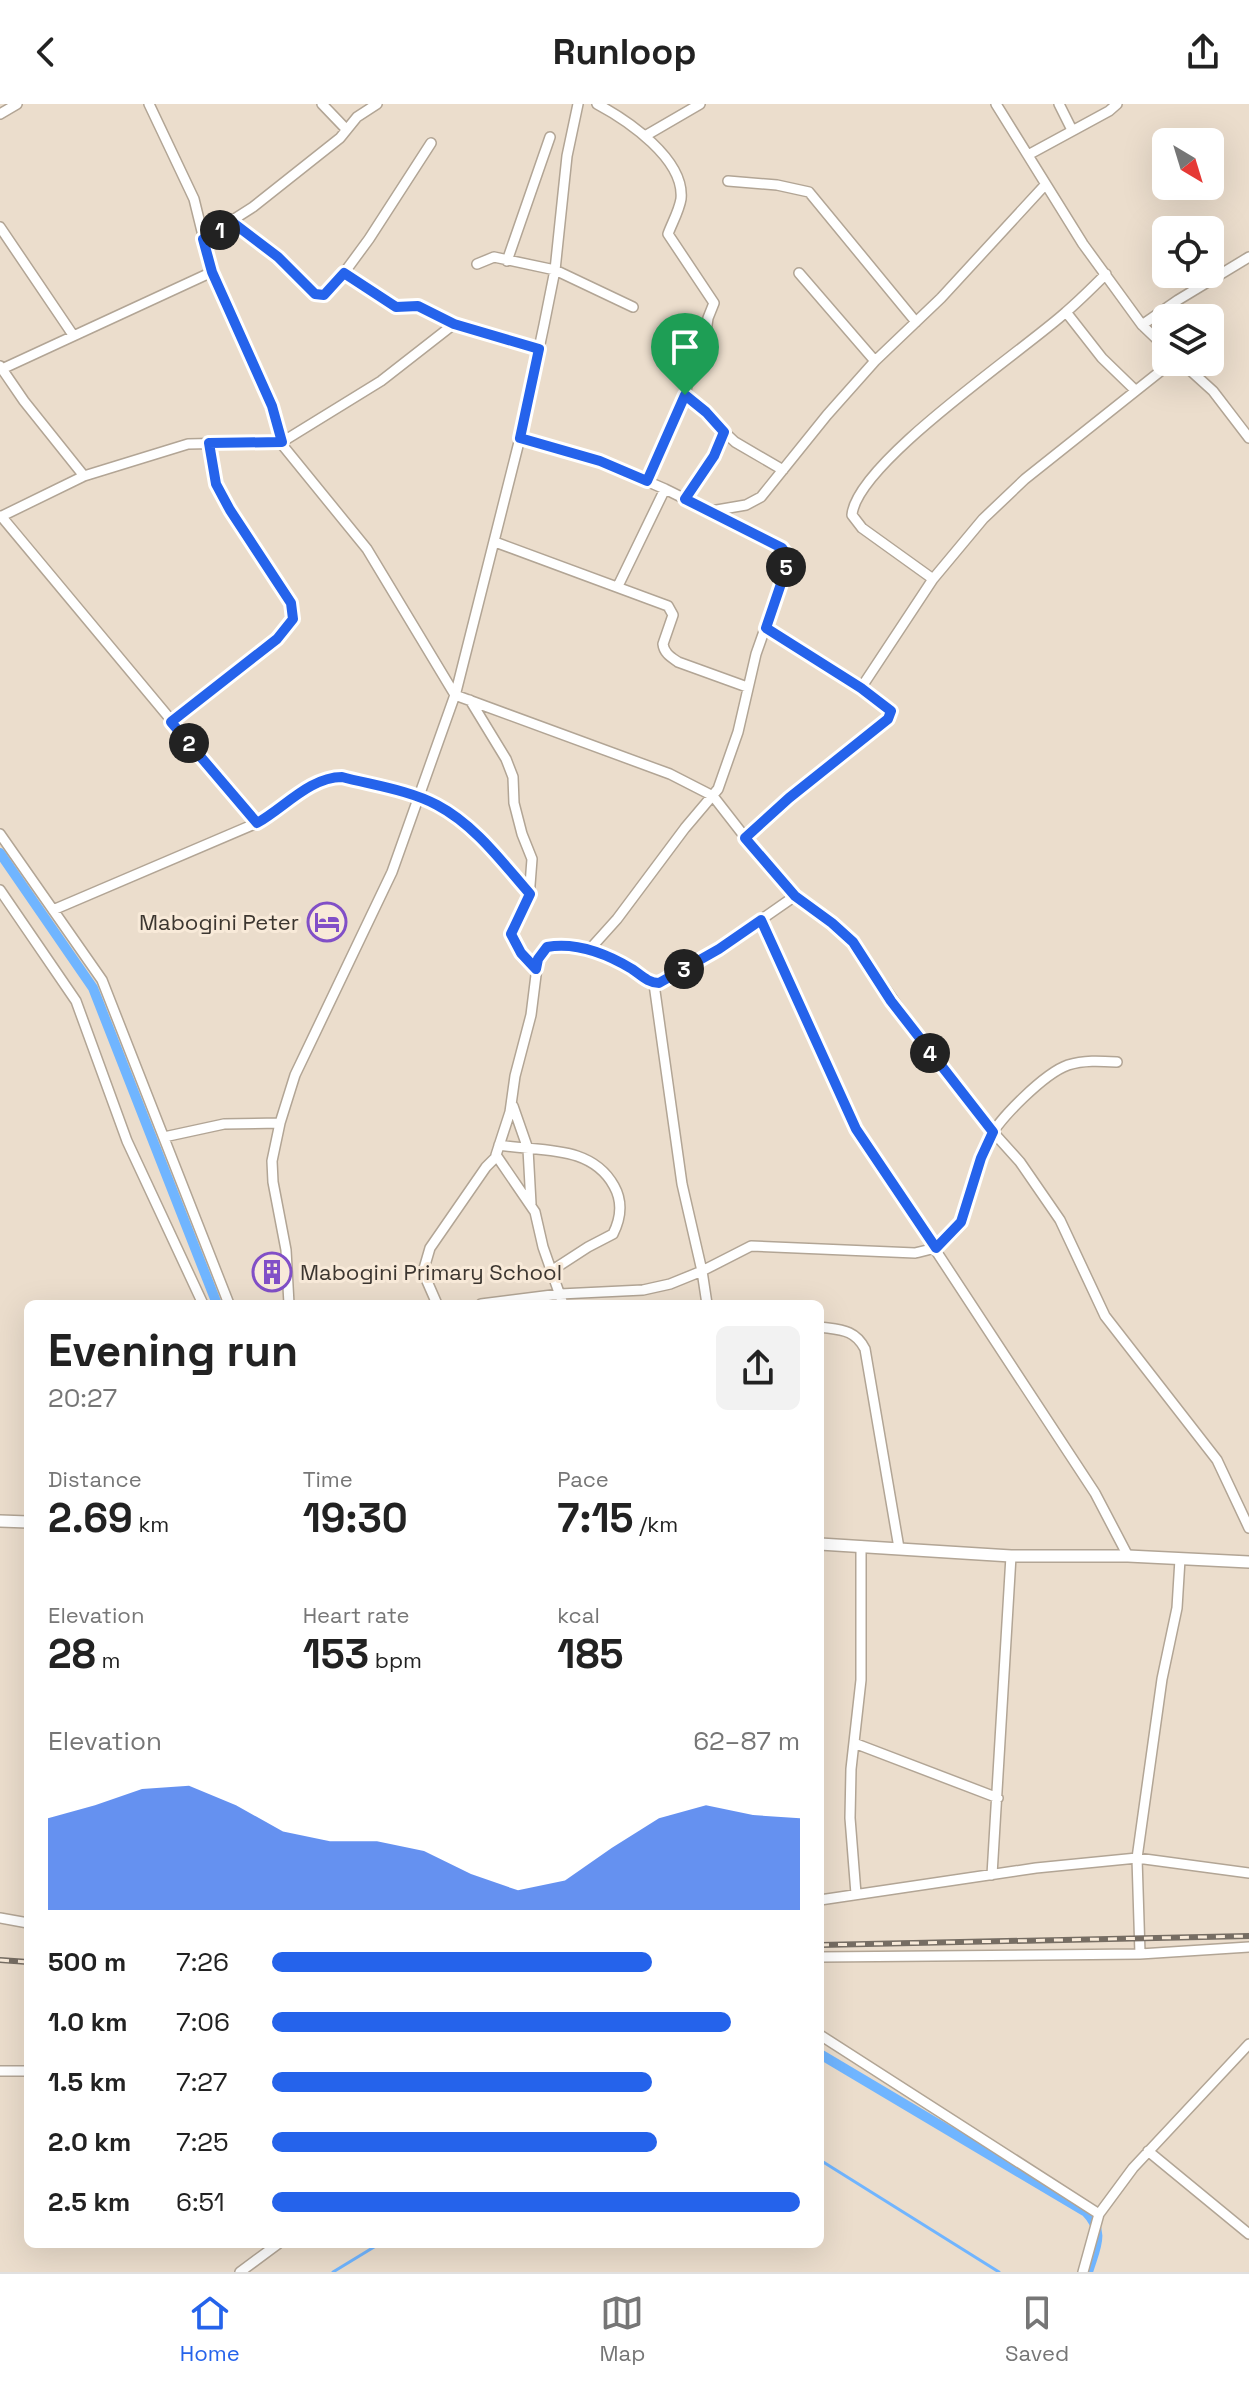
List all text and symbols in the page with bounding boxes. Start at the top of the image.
text: Runloop [553,29,696,75]
icon: back [24,30,68,74]
icon: share [1181,30,1225,74]
north arrow [1152,128,1224,200]
map controls [1152,128,1224,376]
pin: 1 [200,210,240,250]
text: 1 [215,216,225,244]
button: locate [1152,216,1224,288]
button: layers [1152,304,1224,376]
pin [651,313,719,395]
icon: arrive [663,325,707,369]
pin: 5 [766,547,806,587]
text: 5 [779,553,793,581]
pin: 2 [169,723,209,763]
text: 2 [182,729,196,757]
hotel icon: Mabogini Peter [306,901,348,943]
place label: Mabogini Peter [139,908,299,936]
pin: 3 [664,949,704,989]
text: 3 [677,955,691,983]
pin: 4 [910,1033,950,1073]
text: 4 [923,1039,937,1067]
building icon: Mabogini Primary School [251,1251,293,1293]
place label: Mabogini Primary School [300,1258,562,1286]
text: Evening run [48,1323,298,1379]
button: share [716,1326,800,1410]
text: 20:27 [48,1381,117,1415]
text: Distance [48,1465,142,1493]
text: Time [303,1465,353,1493]
text: Pace [557,1465,609,1493]
text: 2.69 [48,1493,133,1544]
text: 19:30 [303,1493,408,1544]
text: 7:15 [557,1493,634,1544]
text: km [133,1510,169,1538]
text: /km [634,1510,678,1538]
text: Elevation [48,1601,144,1629]
text: Heart rate [303,1601,409,1629]
text: kcal [557,1601,600,1629]
text: 28 [48,1629,96,1680]
text: 153 [303,1629,369,1680]
text: 185 [557,1629,623,1680]
text: m [96,1646,120,1674]
text: bpm [369,1646,422,1674]
text: Elevation [48,1724,162,1758]
text: 62–87 m [693,1724,800,1758]
text: 500 m [48,1945,126,1979]
text: 7:26 [176,1945,229,1979]
text: 1.0 km [48,2005,128,2039]
text: 7:06 [176,2005,230,2039]
text: 1.5 km [48,2065,127,2099]
text: 7:27 [176,2065,227,2099]
text: 2.0 km [48,2125,131,2159]
text: 7:25 [176,2125,229,2159]
text: 2.5 km [48,2185,130,2219]
text: 6:51 [176,2185,225,2219]
tab: Home [180,2291,240,2367]
tab: Map [599,2291,645,2367]
tab: Saved [1005,2291,1069,2367]

